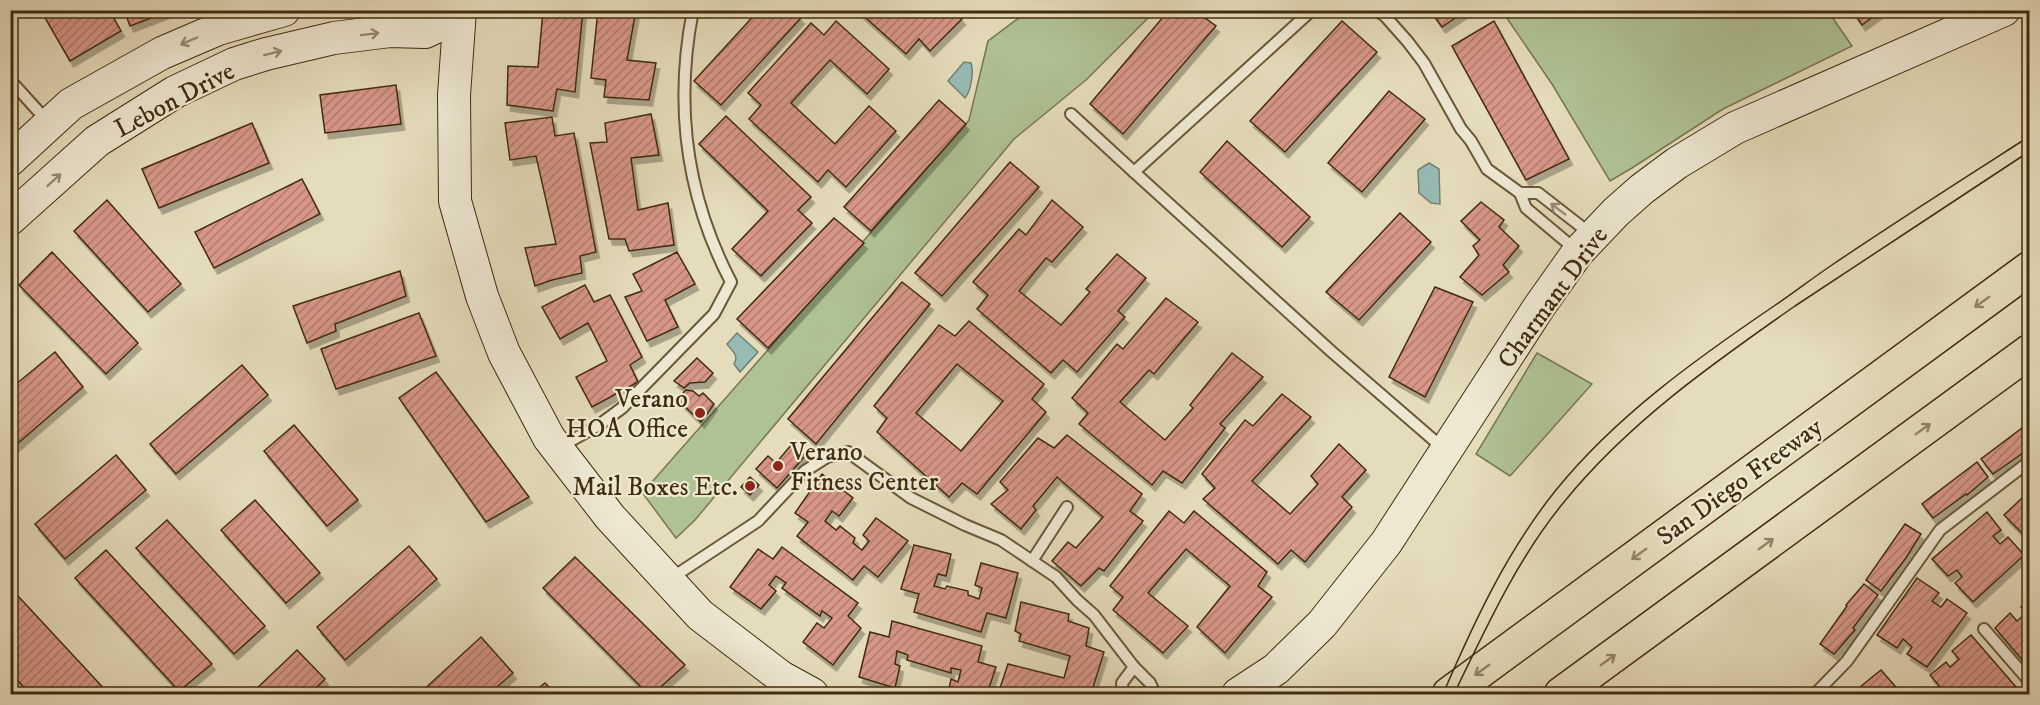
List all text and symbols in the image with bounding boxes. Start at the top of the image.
one-way arrow [359,28,379,39]
one-way arrow [180,36,198,47]
one-way arrow [263,46,282,58]
street label: Lebon Drive [109,55,240,146]
one-way arrow [46,173,61,187]
one-way arrow [1550,203,1566,216]
street label: Charmant Drive [1491,220,1616,375]
one-way arrow [1975,296,1991,308]
place label: Verano HOA Office [566,383,688,446]
marker: Verano HOA Office [693,406,707,420]
street label: San Diego Freeway [1650,411,1830,554]
one-way arrow [1914,423,1930,435]
place label: Verano Fitness Center [789,436,939,499]
marker: Verano Fitness Center [771,459,785,473]
place label: Mail Boxes Etc. [572,471,738,504]
marker: Mail Boxes Etc. [743,479,757,493]
one-way arrow [1757,538,1773,551]
one-way arrow [1631,548,1647,560]
one-way arrow [1600,654,1616,666]
one-way arrow [1474,663,1490,676]

